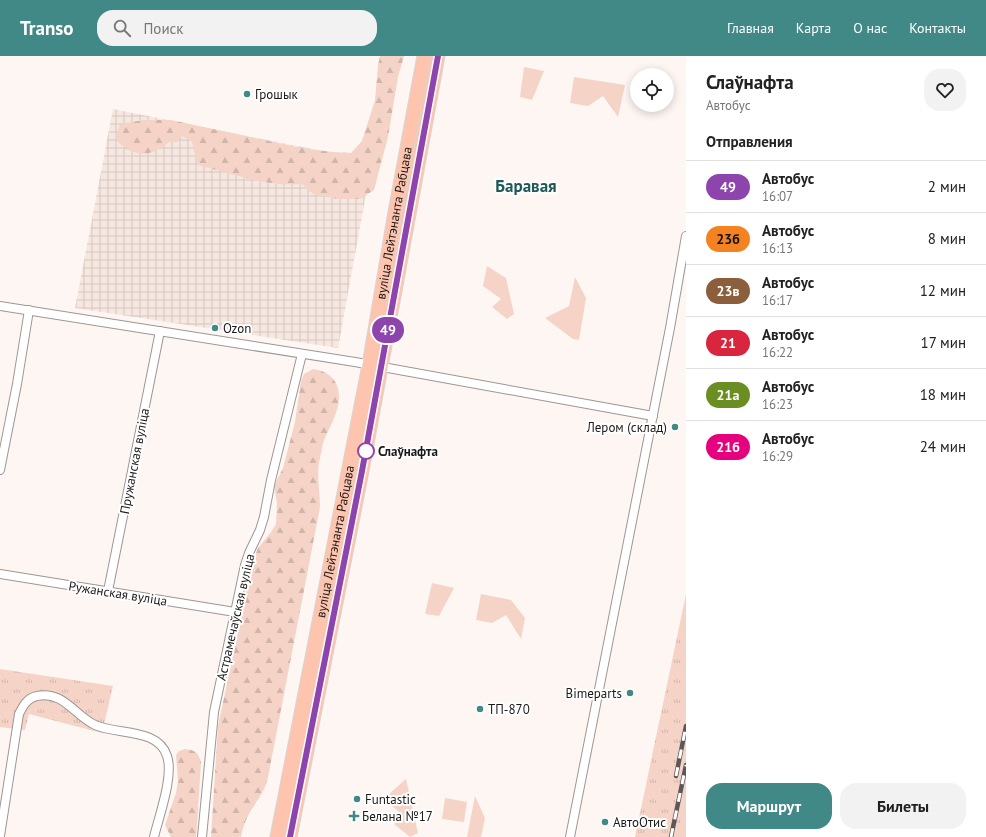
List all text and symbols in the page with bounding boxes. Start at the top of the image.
search box [97,10,377,46]
text: Transo [20,16,73,40]
icon: search [111,17,133,39]
text: Поиск [143,19,184,38]
text: Главная [727,19,774,37]
text: Карта [796,19,831,37]
text: О нас [853,19,887,37]
text: Контакты [909,19,966,37]
map controls [630,68,674,112]
button: locate [630,68,674,112]
button: heart [924,69,966,111]
text: Слаўнафта [706,70,794,94]
place label: Грошык [255,86,298,103]
marker: Грошык [242,89,252,99]
text: Автобус [706,97,751,114]
text: Отправления [706,132,793,151]
street label: вуліца Лейтэнанта Рабцава [372,145,416,301]
text: Автобус [762,169,814,188]
district label: Баравая [495,175,557,197]
text: 2 мин [928,177,966,196]
text: 49 [720,178,736,196]
text: 16:07 [762,188,793,205]
text: Автобус [762,221,814,240]
text: 8 мин [928,229,966,248]
text: 23б [716,230,740,248]
text: 16:13 [762,240,793,257]
text: Автобус [762,273,814,292]
text: 12 мин [920,281,966,300]
text: 23в [717,282,739,300]
text: 16:17 [762,292,793,309]
line badge: 49 [370,317,406,343]
place label: Ozon [223,320,251,337]
text: 49 [380,321,396,339]
marker: Ozon [210,323,220,333]
text: Автобус [762,325,814,344]
text: 17 мин [920,333,966,352]
text: 21 [720,334,736,352]
text: 16:22 [762,344,793,361]
text: Автобус [762,377,814,396]
text: 18 мин [920,385,966,404]
text: 21а [717,386,739,404]
text: 16:23 [762,396,793,413]
street label: Пружанская вуліца [116,407,153,516]
place label: Лером (склад) [586,419,667,436]
marker: Лером (склад) [670,422,680,432]
text: Автобус [762,429,814,448]
text: 24 мин [920,437,966,456]
text: 21б [716,438,740,456]
marker: Слаўнафта [357,442,375,460]
place label: Слаўнафта [378,443,438,460]
text: 16:29 [762,448,793,465]
street label: вуліца Лейтэнанта Рабцава [312,464,358,619]
street label: Астрамечаўская вуліца [213,552,258,682]
street label: Ружанская вуліца [67,577,168,610]
place label: Bimeparts [566,685,622,702]
marker: Bimeparts [625,688,635,698]
place label: ТП-870 [488,701,530,718]
marker: ТП-870 [475,704,485,714]
button: Маршрут [706,783,832,829]
button: Билеты [840,783,966,829]
place label: Funtastic [365,791,416,808]
marker: Funtastic [352,794,362,804]
place label: Белана №17 [362,808,433,825]
marker: Белана №17 [349,811,359,821]
place label: АвтоОтис [613,814,666,831]
marker: АвтоОтис [600,817,610,827]

